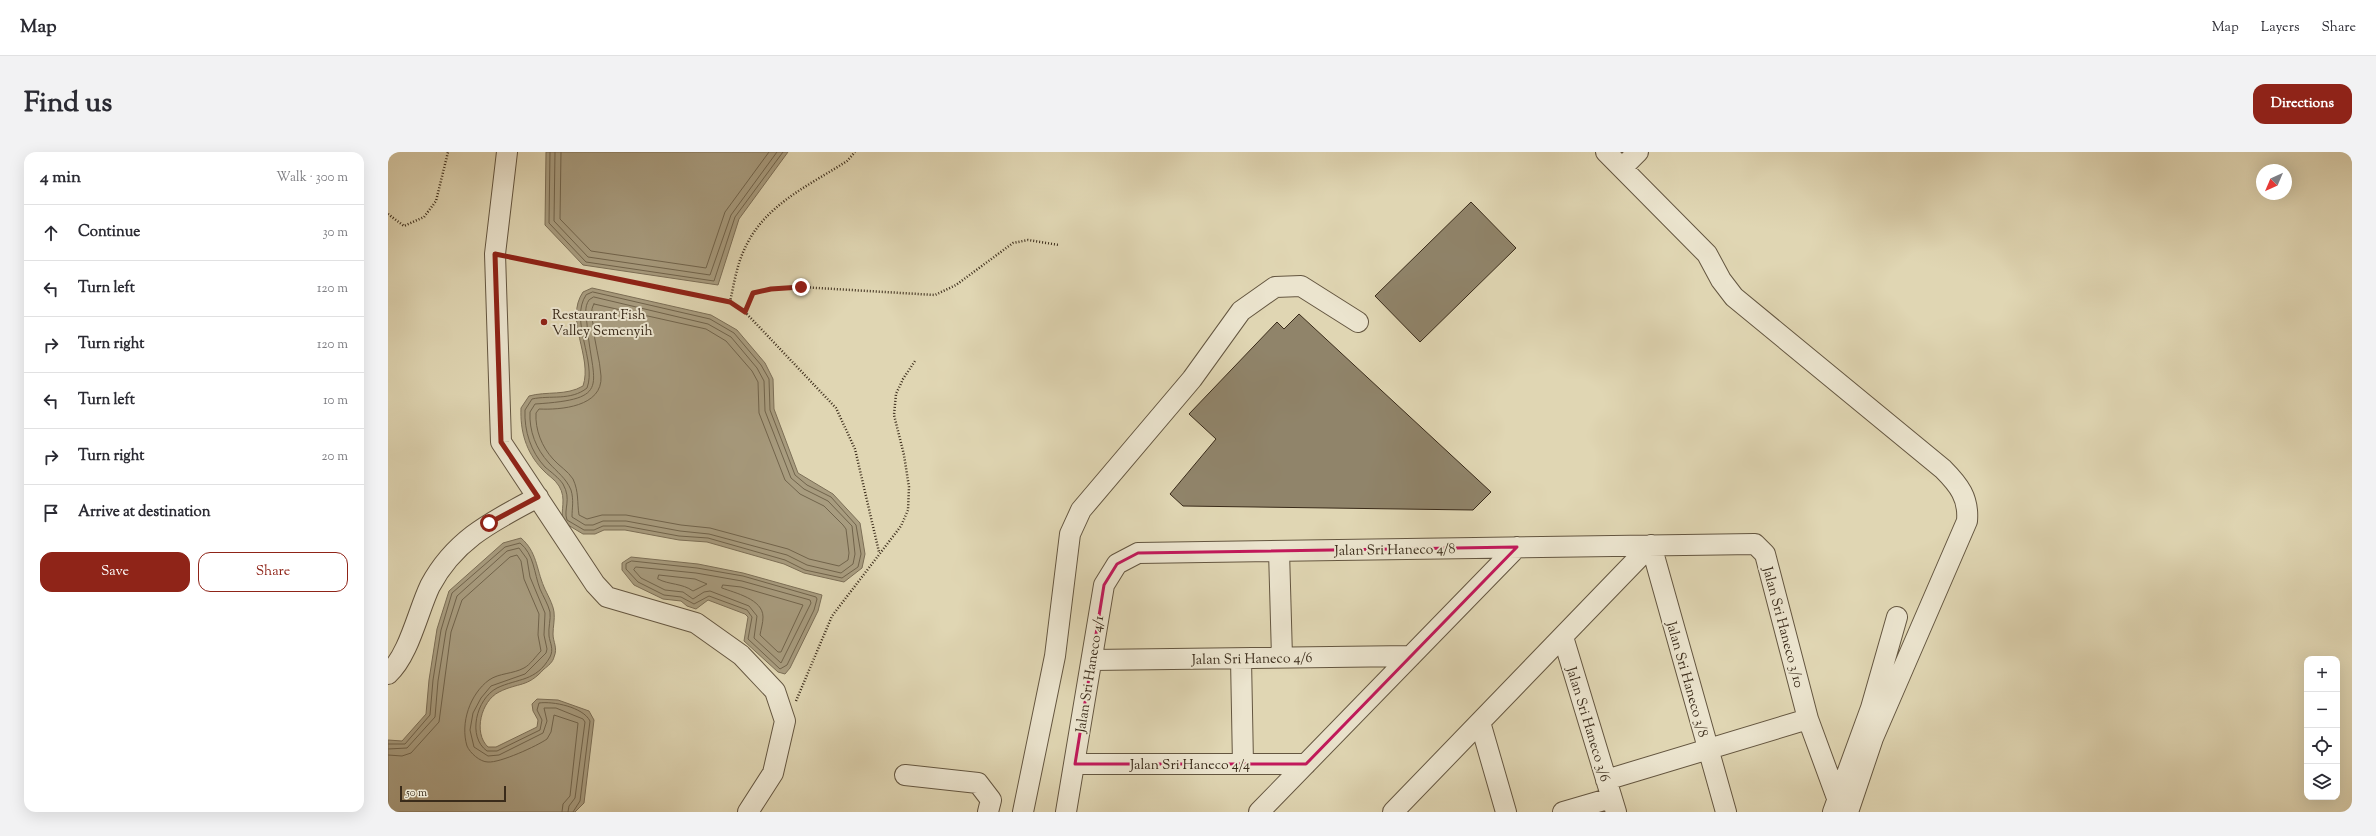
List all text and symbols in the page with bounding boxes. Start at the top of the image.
text: Map [20,14,57,41]
text: Map [2212,18,2239,38]
text: Layers [2261,18,2299,38]
text: Share [2321,18,2356,38]
text: Find us [24,84,112,124]
button: Directions [2253,84,2352,124]
north arrow [2256,164,2292,200]
text: 4 min [40,166,81,190]
text: Walk · 300 m [276,169,348,187]
icon: ahead [40,222,62,244]
text: Continue [78,222,140,243]
text: 30 m [322,224,348,242]
icon: left [40,278,62,300]
text: Turn left [78,278,135,299]
route end [792,278,810,296]
text: 120 m [317,280,348,298]
place label: Restaurant Fish Valley Semenyih [552,306,653,342]
marker: Restaurant Fish Valley Semenyih [539,317,549,327]
icon: right [40,334,62,356]
text: Turn right [78,334,144,355]
text: 120 m [317,336,348,354]
icon: left [40,390,62,412]
text: Turn left [78,390,135,411]
text: 10 m [323,392,348,410]
icon: right [40,446,62,468]
text: Turn right [78,446,144,467]
text: 20 m [322,448,348,466]
icon: arrive [40,502,62,524]
text: Arrive at destination [78,502,211,523]
route start [480,514,498,532]
street label: Jalan Sri Haneco 4/8 [1333,540,1456,562]
button: Save [40,552,190,592]
button: Share [198,552,348,592]
street label: Jalan Sri Haneco 3/10 [1756,564,1808,690]
street label: Jalan Sri Haneco 4/1 [1072,614,1110,735]
street label: Jalan Sri Haneco 3/8 [1660,618,1712,740]
street label: Jalan Sri Haneco 4/6 [1191,649,1313,671]
map controls [2304,656,2340,800]
button: + [2304,656,2340,692]
street label: Jalan Sri Haneco 3/6 [1560,664,1614,785]
button: − [2304,692,2340,728]
button: locate [2304,728,2340,764]
street label: Jalan Sri Haneco 4/4 [1129,756,1250,776]
button: layers [2304,764,2340,800]
scale bar [400,784,506,803]
text: 50 m [406,785,427,801]

